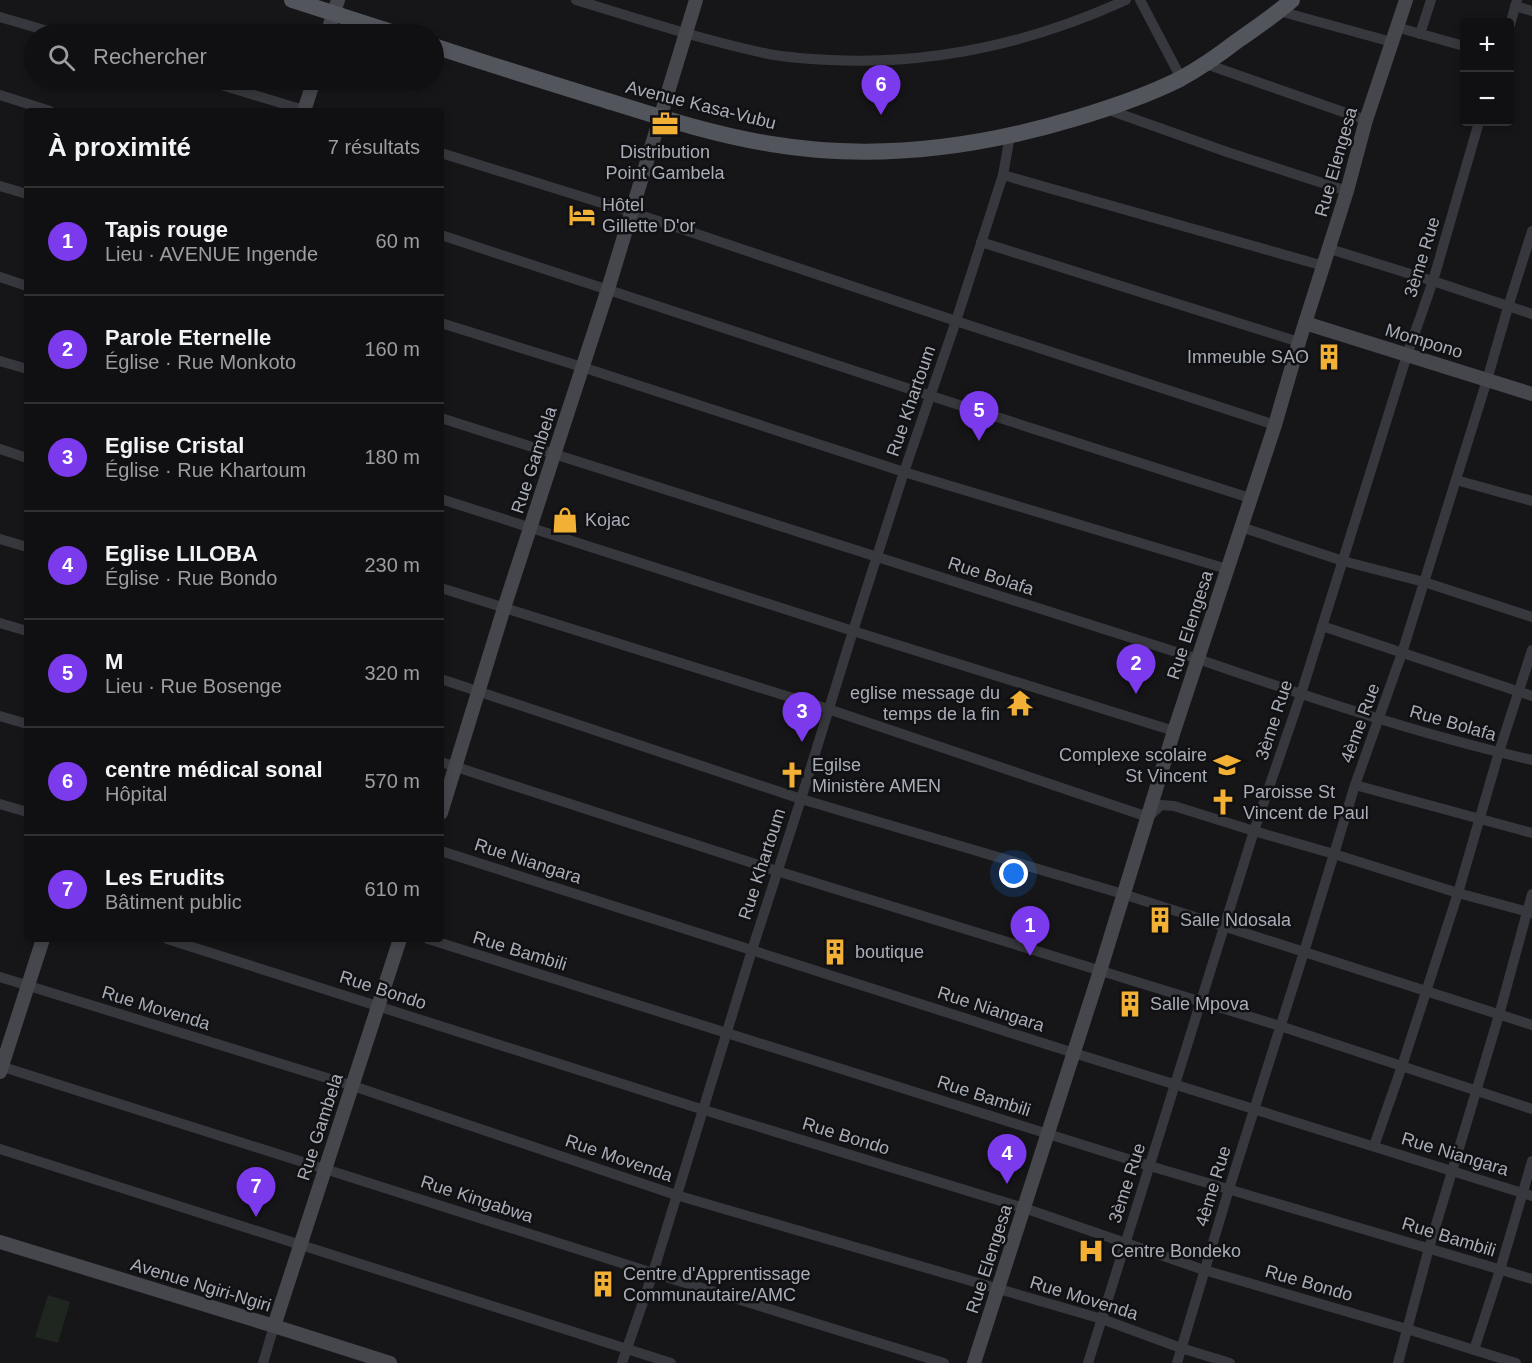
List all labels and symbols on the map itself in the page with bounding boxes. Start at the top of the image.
pin: 6 [862,66,900,115]
street label: Avenue Kasa-Vubu [624,77,778,133]
street label: Rue Elengesa [1311,104,1361,219]
office icon: Distribution Point Gambela [650,109,680,139]
place label: Distribution Point Gambela [605,142,726,183]
place label: Hôtel Gillette D'or [602,195,695,236]
hotel icon: Hôtel Gillette D'or [567,200,597,230]
street label: 3ème Rue [1400,214,1444,300]
street label: Mompono [1383,320,1465,362]
building icon: Immeuble SAO [1314,342,1344,372]
street label: Rue Khartoum [883,343,939,459]
place label: Immeuble SAO [1187,347,1309,367]
pin: 5 [960,392,998,441]
street label: Rue Gambela [507,403,561,516]
shop icon: Kojac [550,505,580,535]
place label: Kojac [585,510,630,530]
street label: Rue Bolafa [946,553,1037,600]
street label: Rue Elengesa [1163,567,1217,682]
pin: 2 [1116,644,1156,694]
street label: 3ème Rue [1252,677,1296,763]
street label: 4ème Rue [1336,681,1384,765]
place label: eglise message du temps de la fin [850,683,1000,724]
temple icon: eglise message du temps de la fin [1005,688,1035,718]
pin: 3 [782,692,822,742]
street label: Rue Bolafa [1407,701,1500,745]
place label: Complexe scolaire St Vincent [1059,745,1207,786]
school or university icon: Complexe scolaire St Vincent [1212,750,1242,780]
place label: Egilse Ministère AMEN [812,755,941,796]
church icon: Egilse Ministère AMEN [777,760,807,790]
place label: Paroisse St Vincent de Paul [1243,782,1369,823]
church icon: Paroisse St Vincent de Paul [1208,787,1238,817]
street label: Rue Khartoum [735,806,789,922]
street label: Rue Niangara [472,834,585,888]
your location [999,859,1028,888]
building icon: Salle Ndosala [1145,905,1175,935]
pin: 1 [1010,906,1050,956]
place label: Salle Ndosala [1180,910,1292,930]
street label: Rue Bambili [471,927,569,975]
building icon: boutique [820,937,850,967]
place label: boutique [855,942,924,962]
street label: Rue Bondo [337,967,429,1013]
street label: Rue Movenda [99,982,213,1034]
street label: Rue Niangara [935,982,1048,1036]
building icon: Salle Mpova [1115,989,1145,1019]
place label: Salle Mpova [1150,994,1250,1014]
street label: Rue Gambela [293,1070,347,1183]
street label: Rue Bambili [935,1071,1033,1121]
street label: Rue Bondo [800,1113,892,1159]
street label: Rue Niangara [1399,1128,1512,1180]
street label: Rue Movenda [563,1130,676,1186]
pin: 4 [988,1134,1026,1184]
street label: 3ème Rue [1105,1140,1149,1226]
street label: 4ème Rue [1191,1143,1235,1229]
pin: 7 [236,1168,276,1217]
street label: Rue Kingabwa [418,1171,537,1227]
street label: Rue Elengesa [962,1201,1016,1316]
street label: Rue Bambili [1400,1213,1498,1261]
hospital icon: Centre Bondeko [1076,1236,1106,1266]
place label: Centre Bondeko [1111,1241,1241,1261]
street label: Avenue Ngiri-Ngiri [128,1254,274,1316]
street label: Rue Bondo [1263,1261,1355,1305]
place label: Centre d'Apprentissage Communautaire/AMC [623,1264,811,1305]
building icon: Centre d'Apprentissage Communautaire/AMC [588,1269,618,1299]
street label: Rue Movenda [1027,1272,1141,1324]

